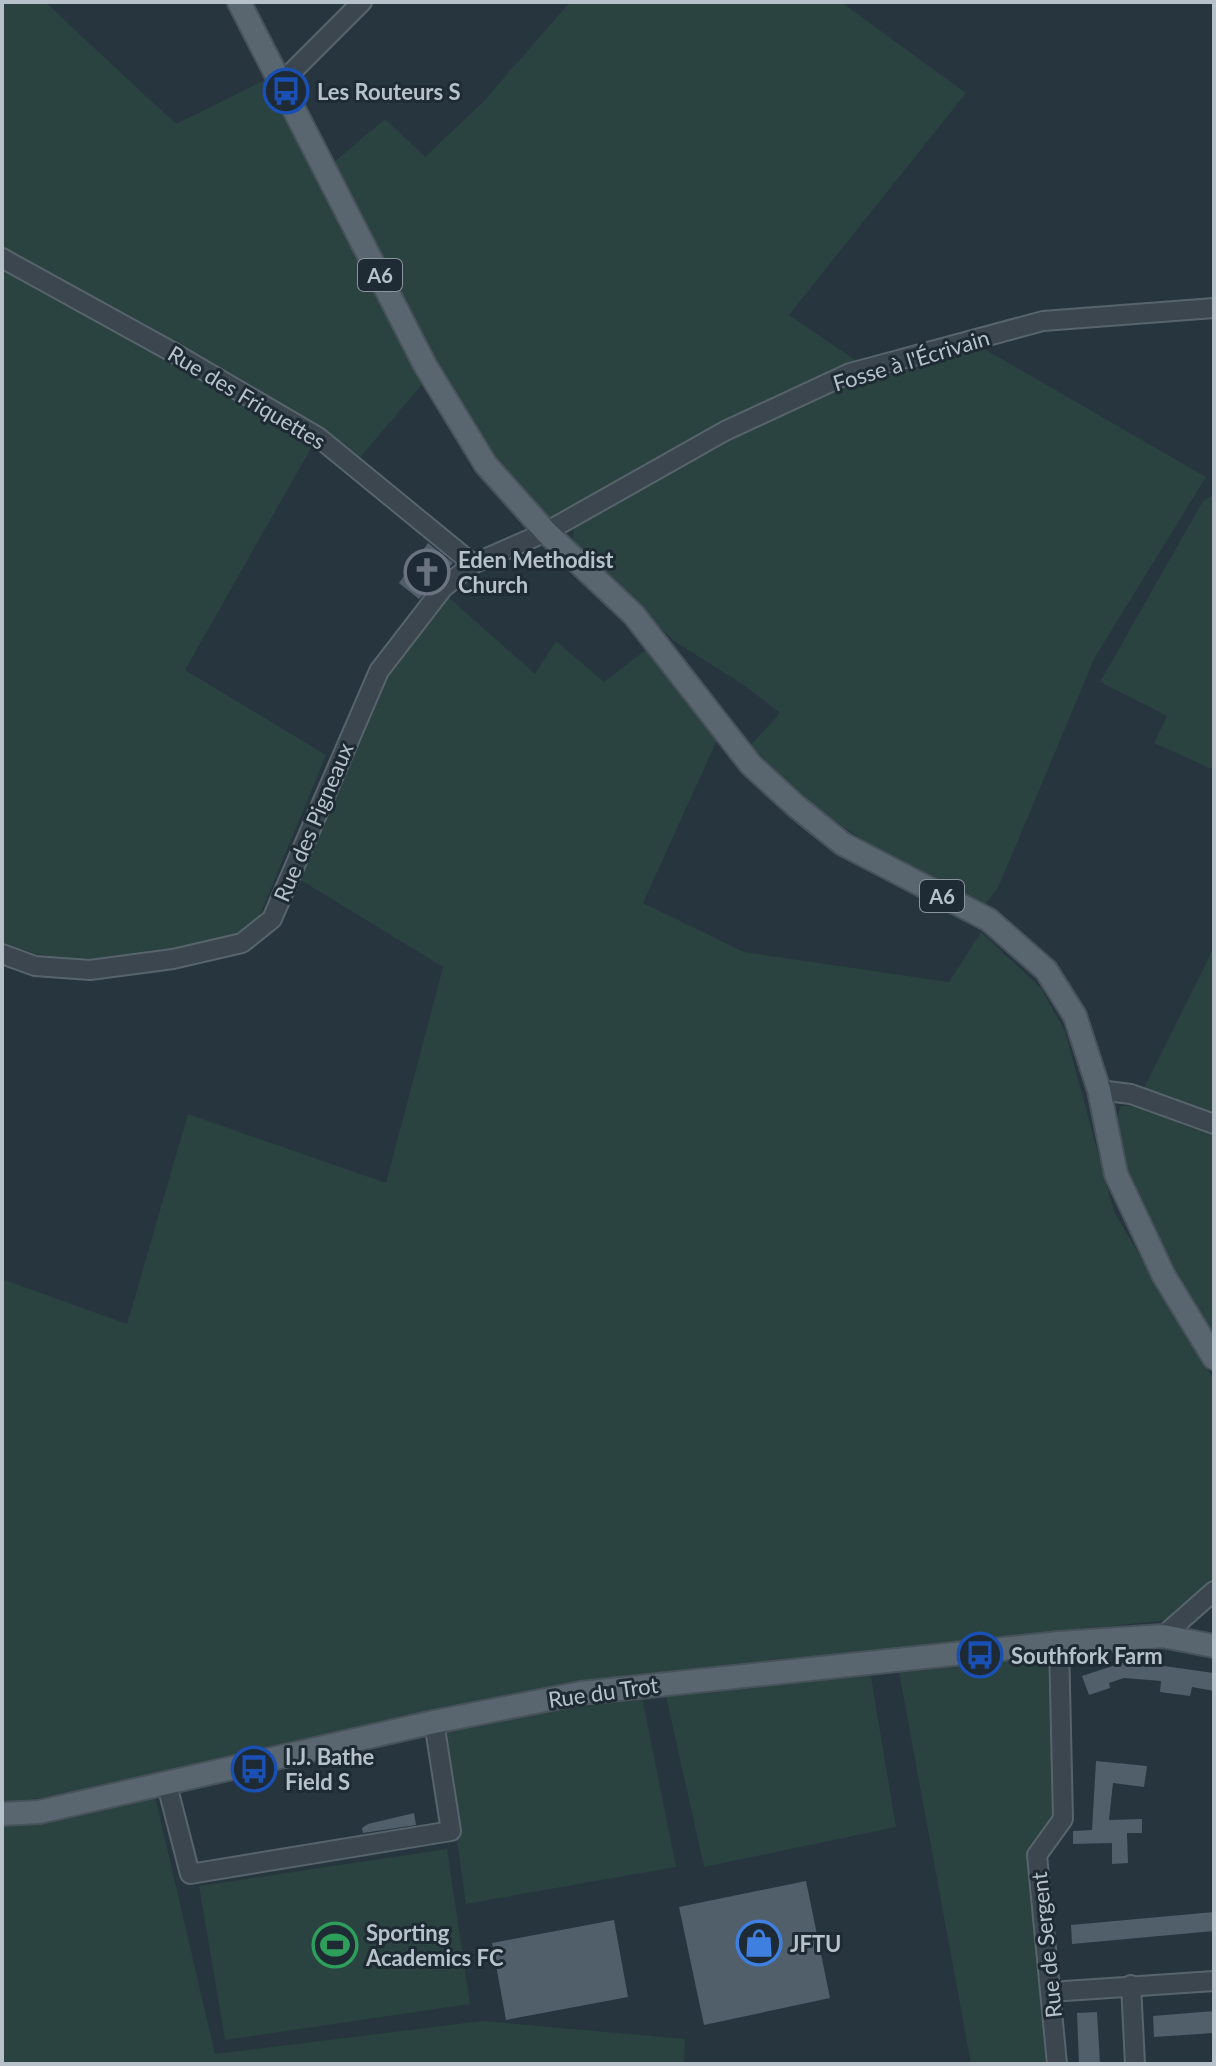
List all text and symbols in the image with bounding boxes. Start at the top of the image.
bus stop icon: Les Routeurs S [262,67,310,115]
place label: Les Routeurs S [317,78,461,105]
road number: A6 [358,259,402,291]
street label: Fosse à l'Écrivain [830,323,992,397]
street label: Rue des Friquettes [163,339,331,455]
place label: Eden Methodist Church [458,546,614,598]
church icon: Eden Methodist Church [403,548,451,596]
street label: Rue des Pigneaux [267,739,359,905]
road number: A6 [920,880,964,912]
bus stop icon: Southfork Farm [956,1631,1004,1679]
place label: Southfork Farm [1011,1642,1163,1669]
street label: Rue du Trot [546,1671,660,1713]
place label: I.J. Bathe Field S [285,1743,375,1795]
bus stop icon: I.J. Bathe Field S [230,1745,278,1793]
street label: Rue de Sergent [1025,1871,1067,2019]
place label: Sporting Academics FC [365,1919,504,1971]
shop icon: JFTU [735,1919,783,1967]
sports icon: Sporting Academics FC [311,1921,359,1969]
place label: JFTU [790,1930,841,1957]

